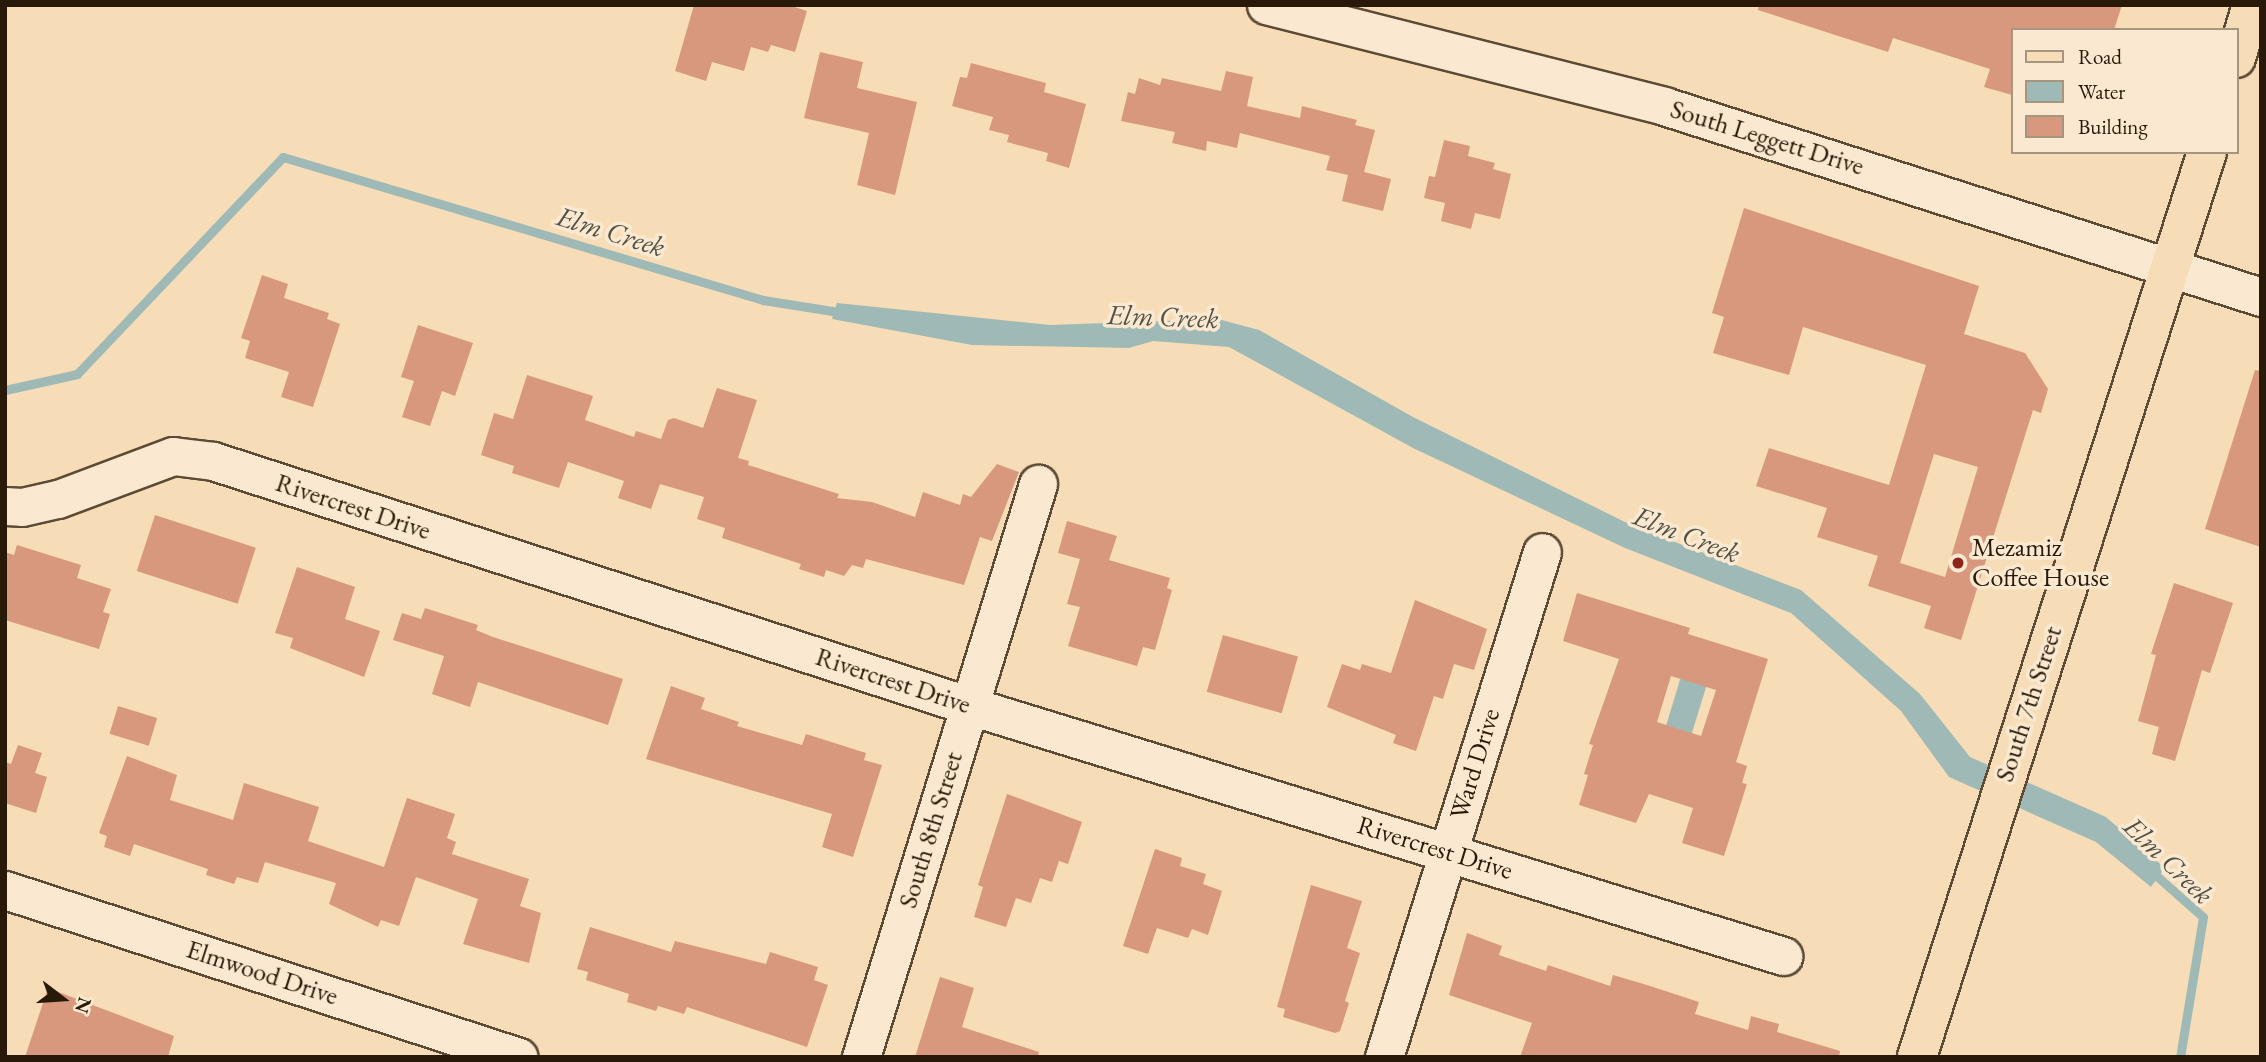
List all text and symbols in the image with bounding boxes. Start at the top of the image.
legend [2010,28,2238,154]
text: Road [2078,43,2122,70]
text: Water [2078,78,2125,105]
street label: South Leggett Drive [1667,94,1867,182]
text: Building [2078,113,2148,140]
water label: Elm Creek [553,199,669,263]
water label: Elm Creek [1107,297,1219,335]
street label: Rivercrest Drive [272,467,434,547]
water label: Elm Creek [1629,498,1745,570]
place label: Mezamiz Coffee House [1972,532,2109,594]
marker: Mezamiz Coffee House [1950,555,1966,571]
street label: South 7th Street [1989,622,2069,786]
street label: Rivercrest Drive [812,641,974,721]
street label: Ward Drive [1443,705,1507,823]
street label: South 8th Street [892,748,970,912]
water label: Elm Creek [2117,809,2221,911]
street label: Rivercrest Drive [1354,810,1516,886]
street label: Elmwood Drive [182,934,342,1012]
north arrow [28,964,98,1034]
text: N [69,994,98,1016]

